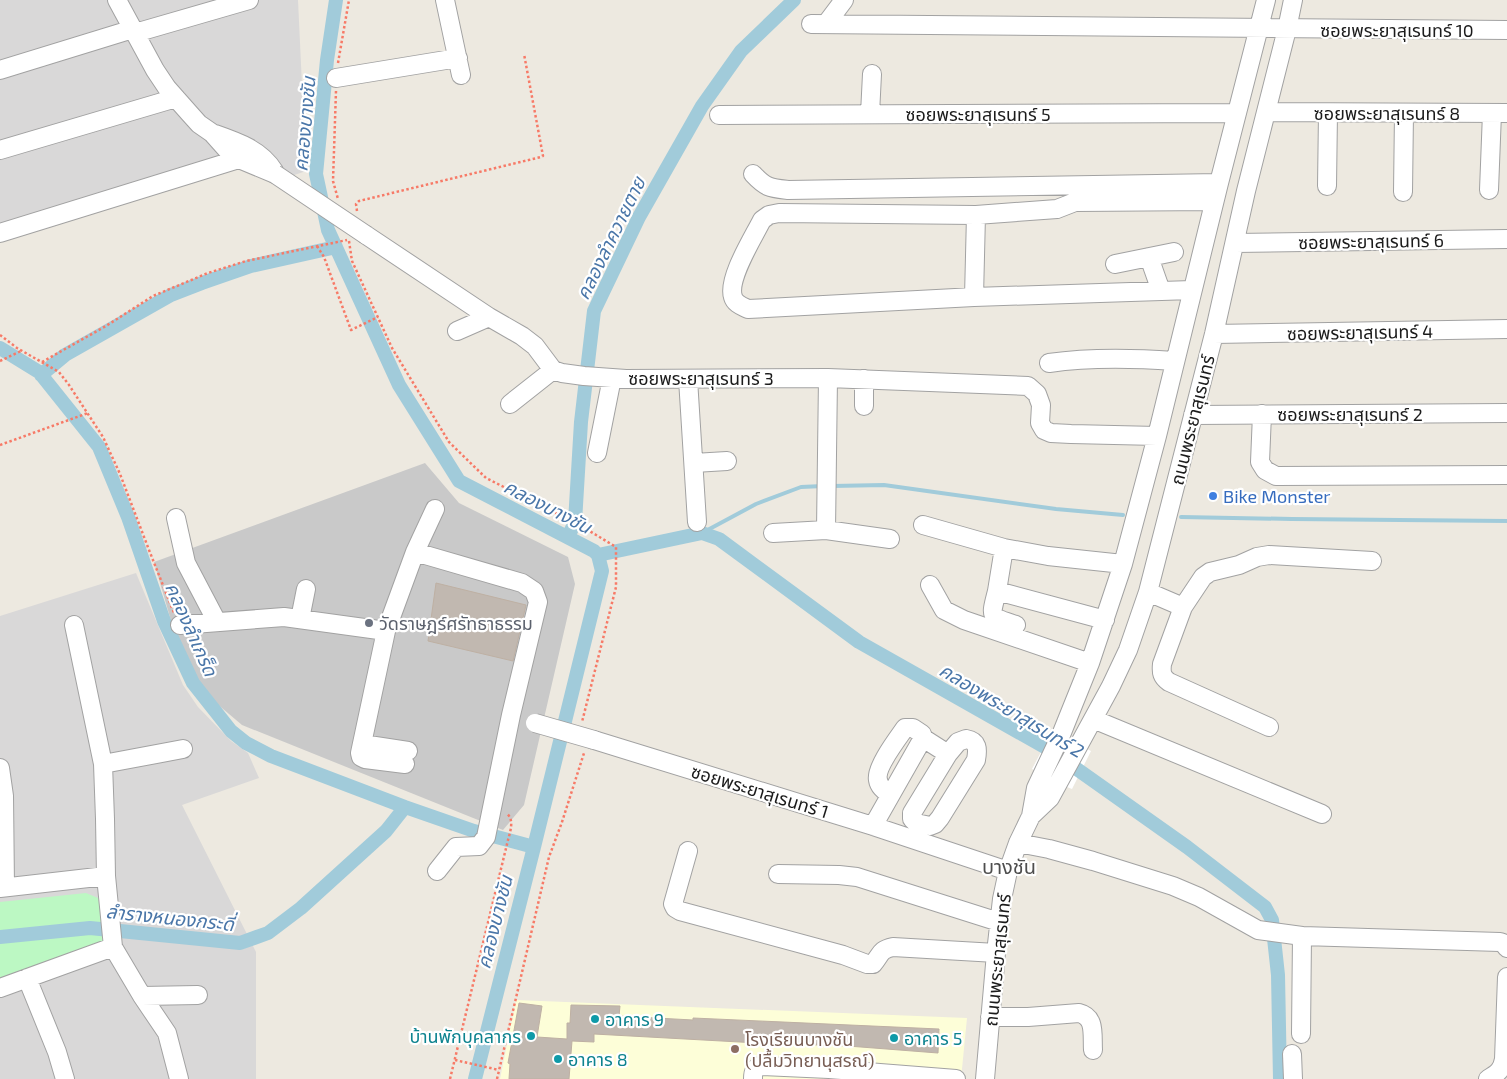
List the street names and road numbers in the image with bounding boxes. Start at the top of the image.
street label: ซอยพระยาสุเรนทร์ 10 [1320,19,1474,42]
street label: ซอยพระยาสุเรนทร์ 8 [1314,102,1460,125]
street label: ซอยพระยาสุเรนทร์ 5 [905,103,1051,126]
street label: ซอยพระยาสุเรนทร์ 6 [1298,229,1444,254]
street label: ซอยพระยาสุเรนทร์ 4 [1287,320,1433,345]
street label: ถนนพระยาสุเรนทร์ [1165,352,1220,488]
street label: ซอยพระยาสุเรนทร์ 3 [628,367,774,390]
street label: ซอยพระยาสุเรนทร์ 2 [1277,403,1423,426]
street label: ซอยพระยาสุเรนทร์ 1 [688,760,831,823]
street label: ถนนพระยาสุเรนทร์ [979,892,1016,1028]

